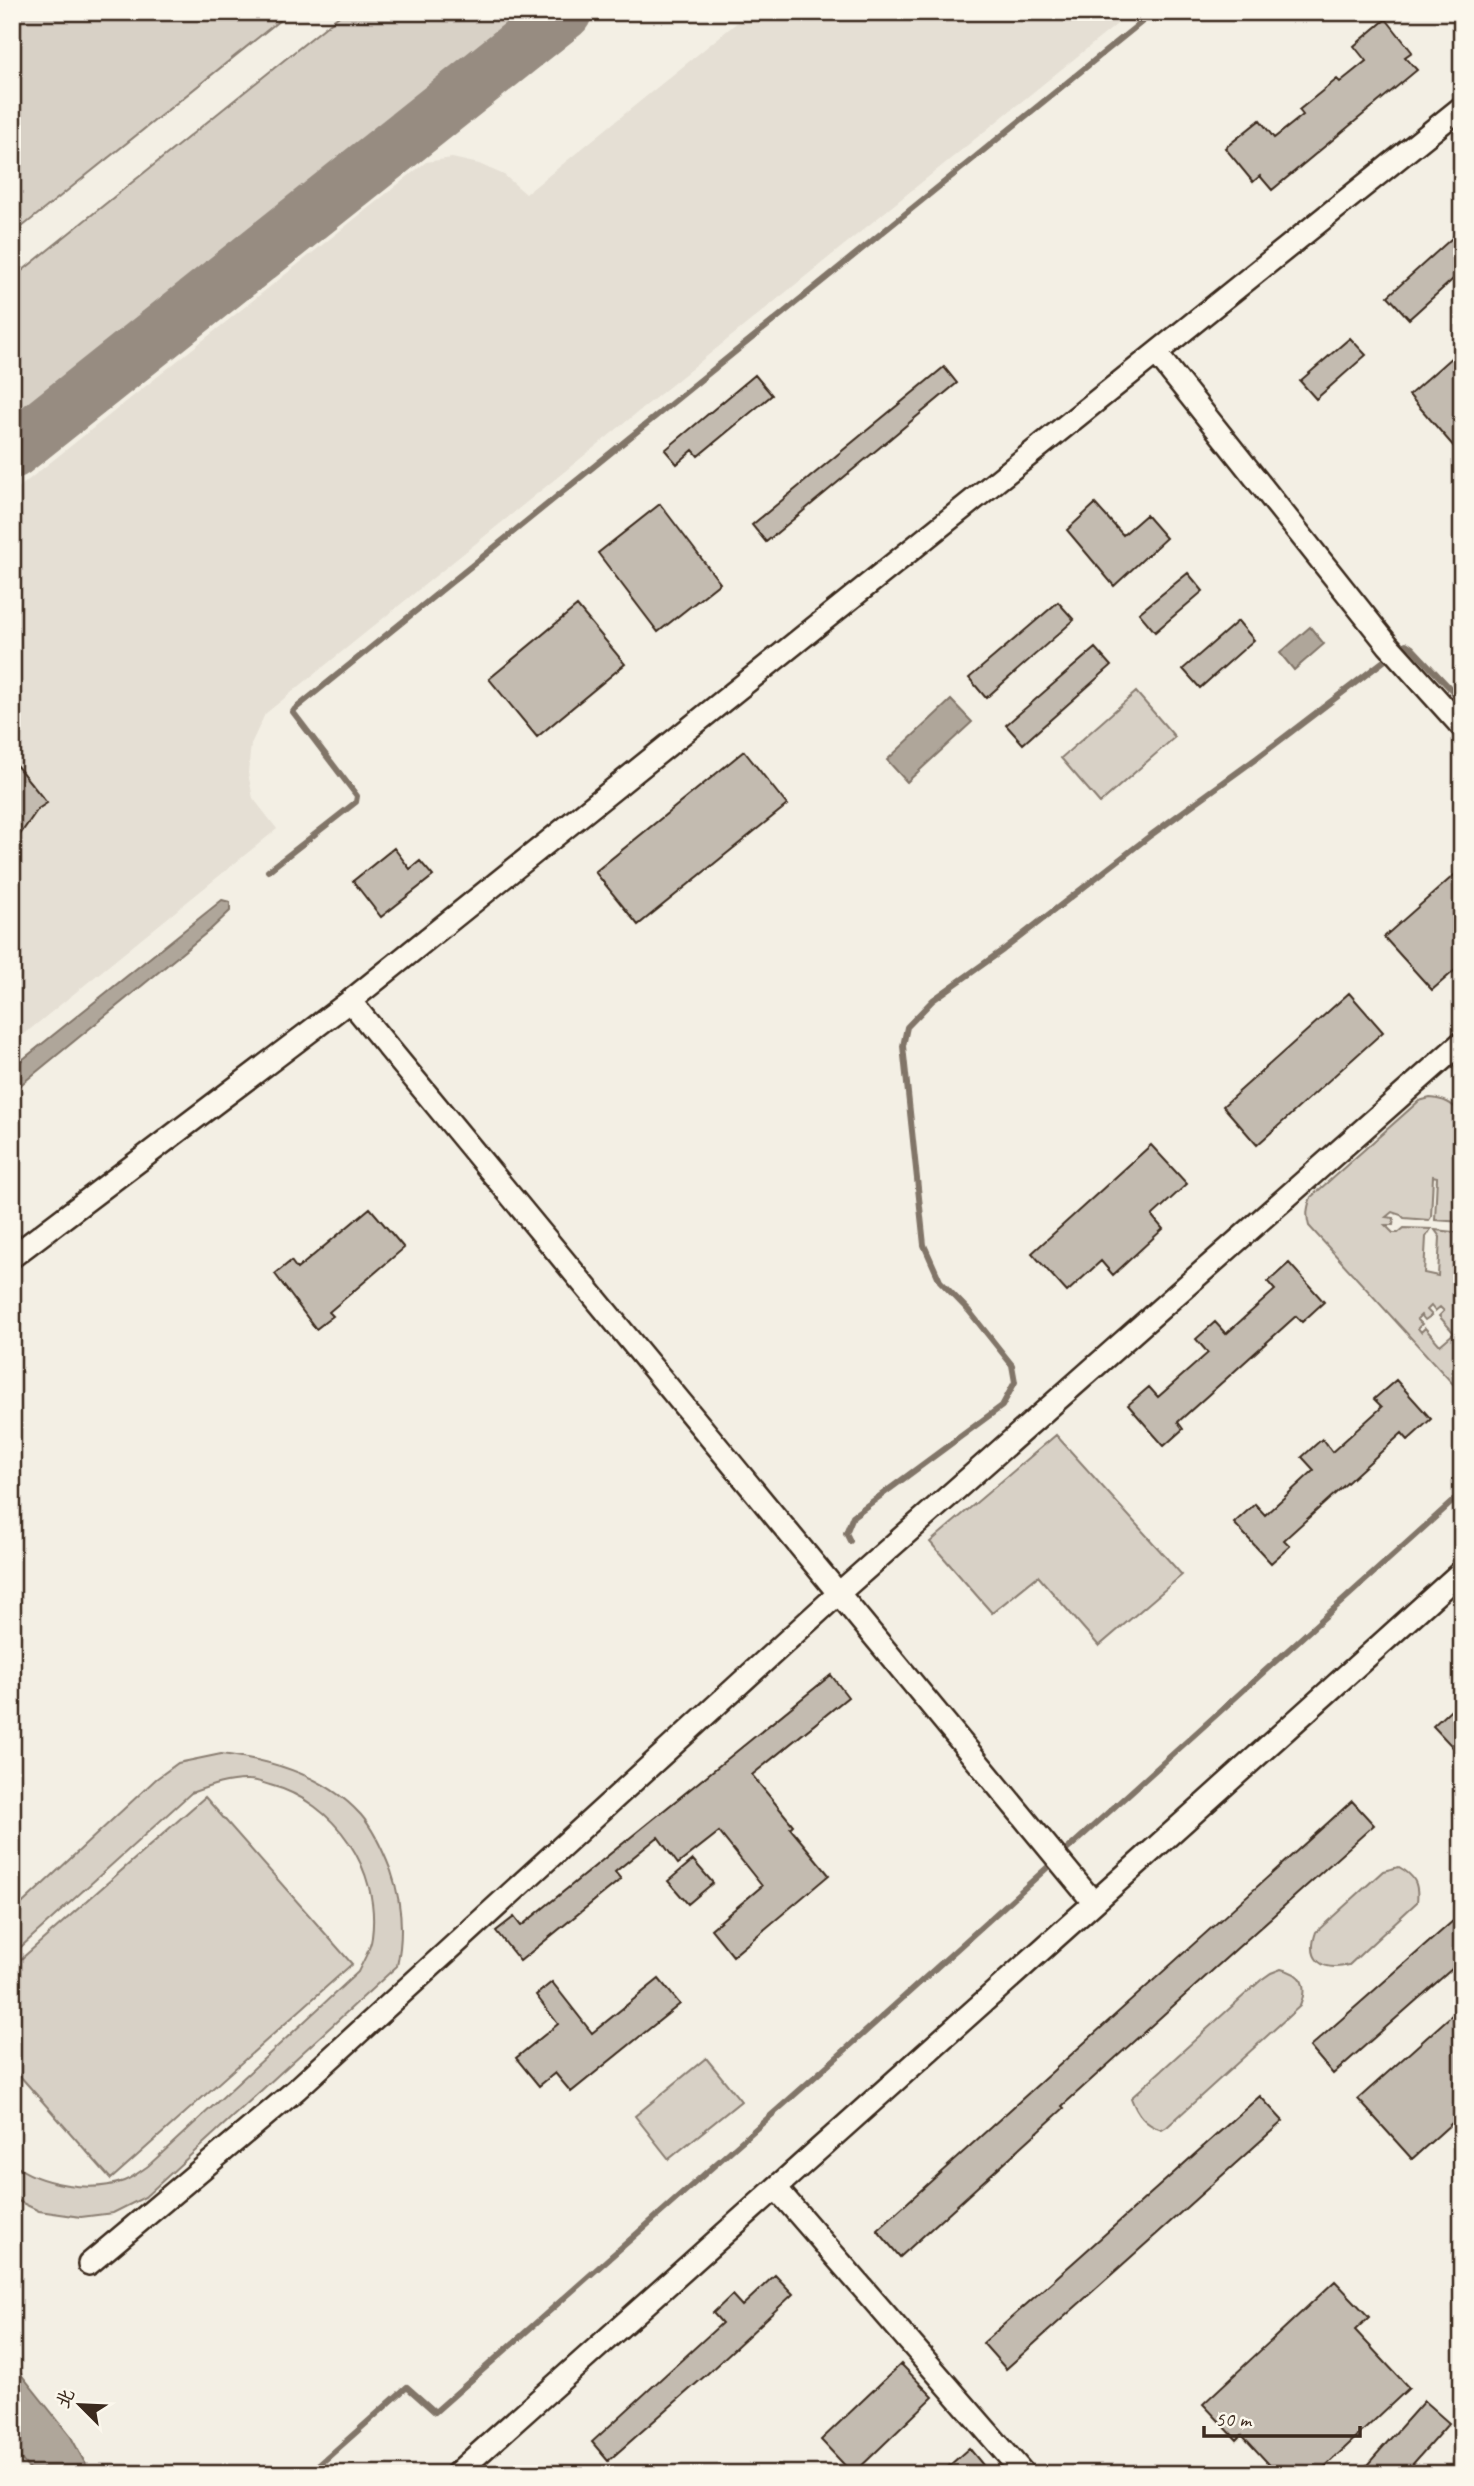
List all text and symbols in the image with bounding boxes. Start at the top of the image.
north arrow [46,2370,116,2440]
text: 北 [51,2385,80,2412]
scale bar [1204,2395,1360,2439]
text: 50 m [1215,2406,1253,2432]

